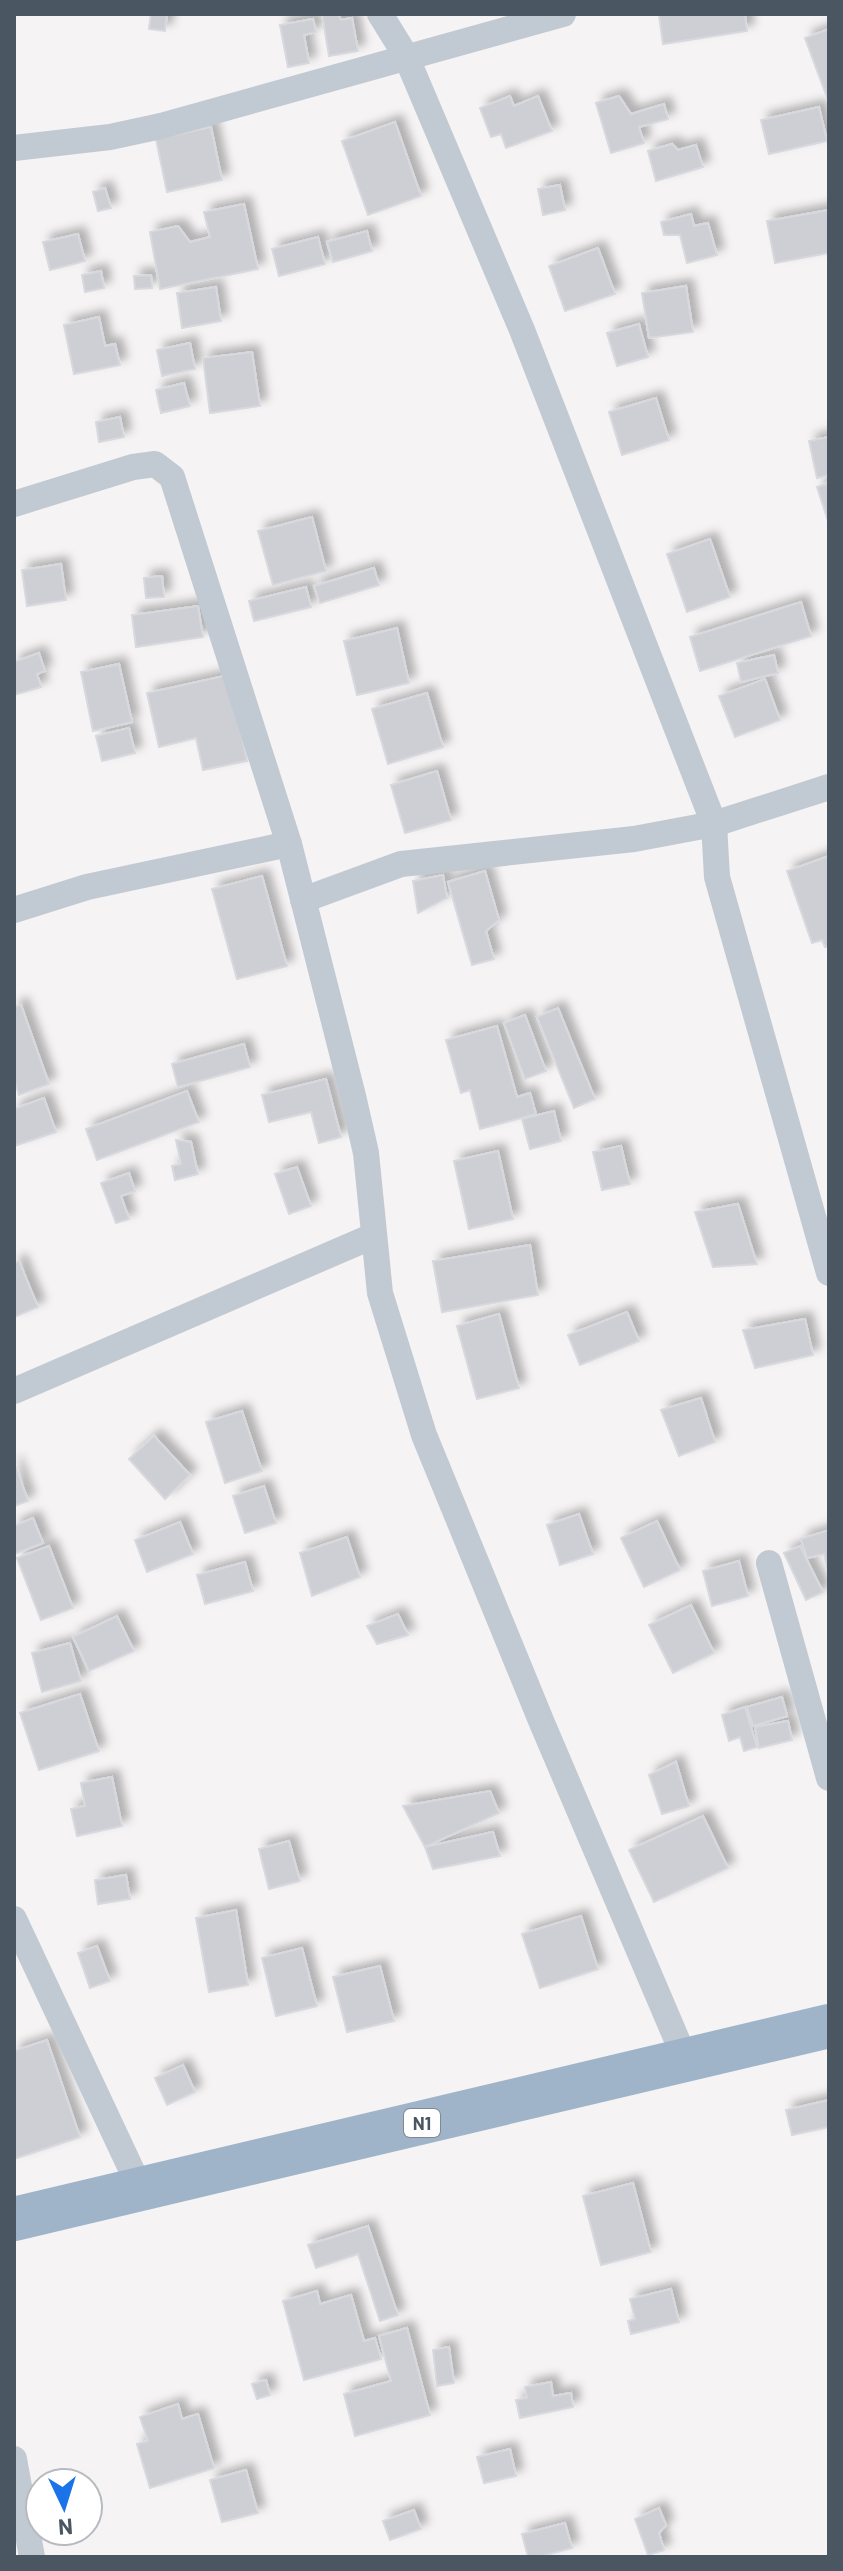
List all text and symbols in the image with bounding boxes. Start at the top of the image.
road number: N1 [404,2109,440,2137]
north arrow [24,2467,104,2547]
text: N [57,2514,74,2541]

